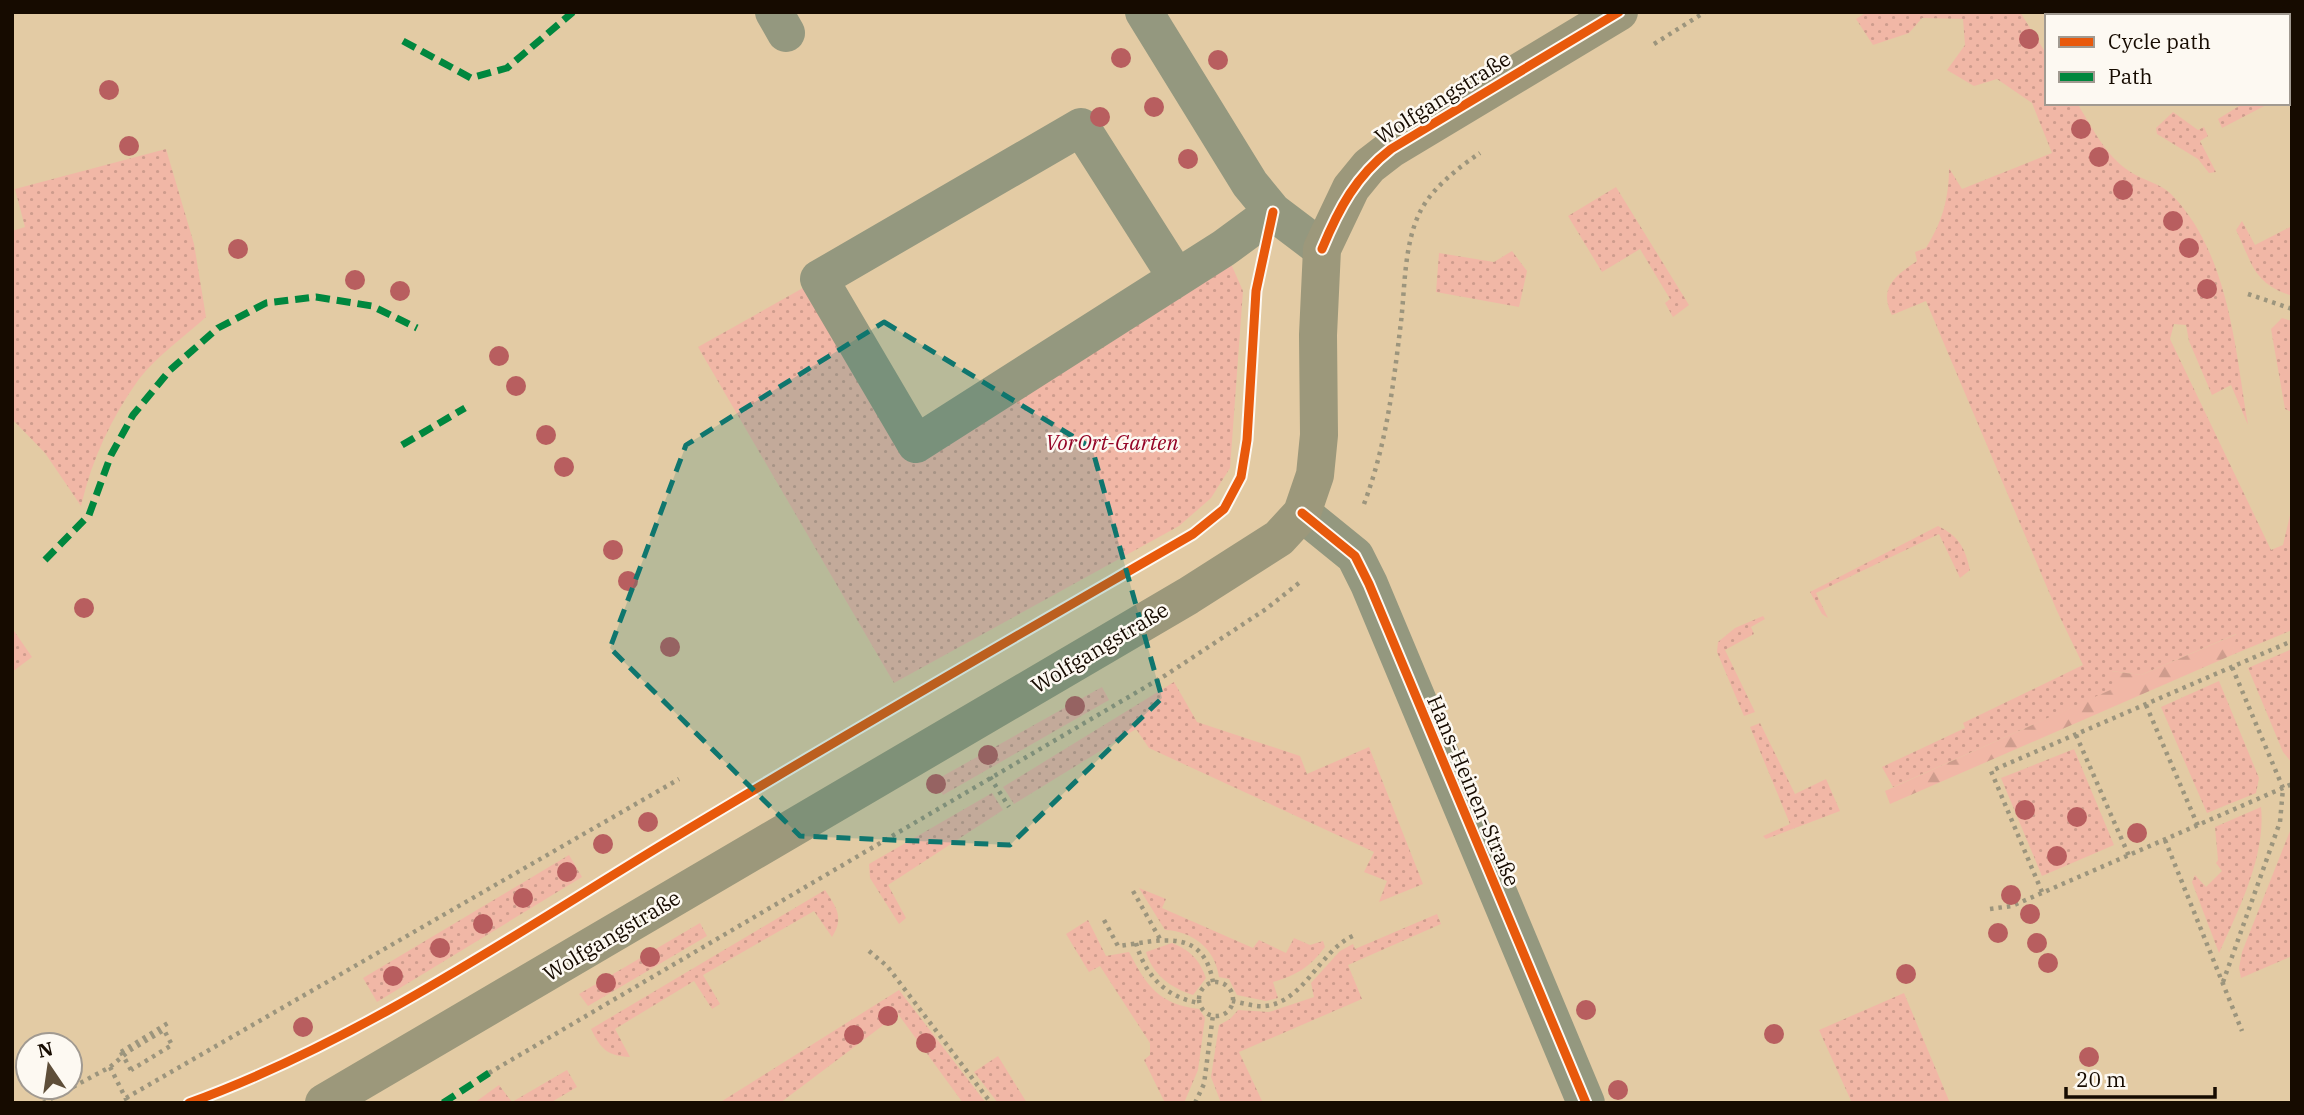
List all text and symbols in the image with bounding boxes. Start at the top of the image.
legend [2045,14,2290,105]
text: Cycle path [2108,27,2211,55]
street label: Wolfgangstraße [1369,44,1516,150]
text: Path [2108,62,2153,90]
park label: VorOrt-Garten [1046,428,1178,456]
street label: Wolfgangstraße [1026,595,1173,699]
street label: Hans-Heinen-Straße [1421,691,1527,891]
street label: Wolfgangstraße [538,883,685,987]
north arrow [14,1031,84,1101]
text: N [35,1036,55,1063]
scale bar [2066,1056,2215,1100]
text: 20 m [2076,1065,2126,1093]

